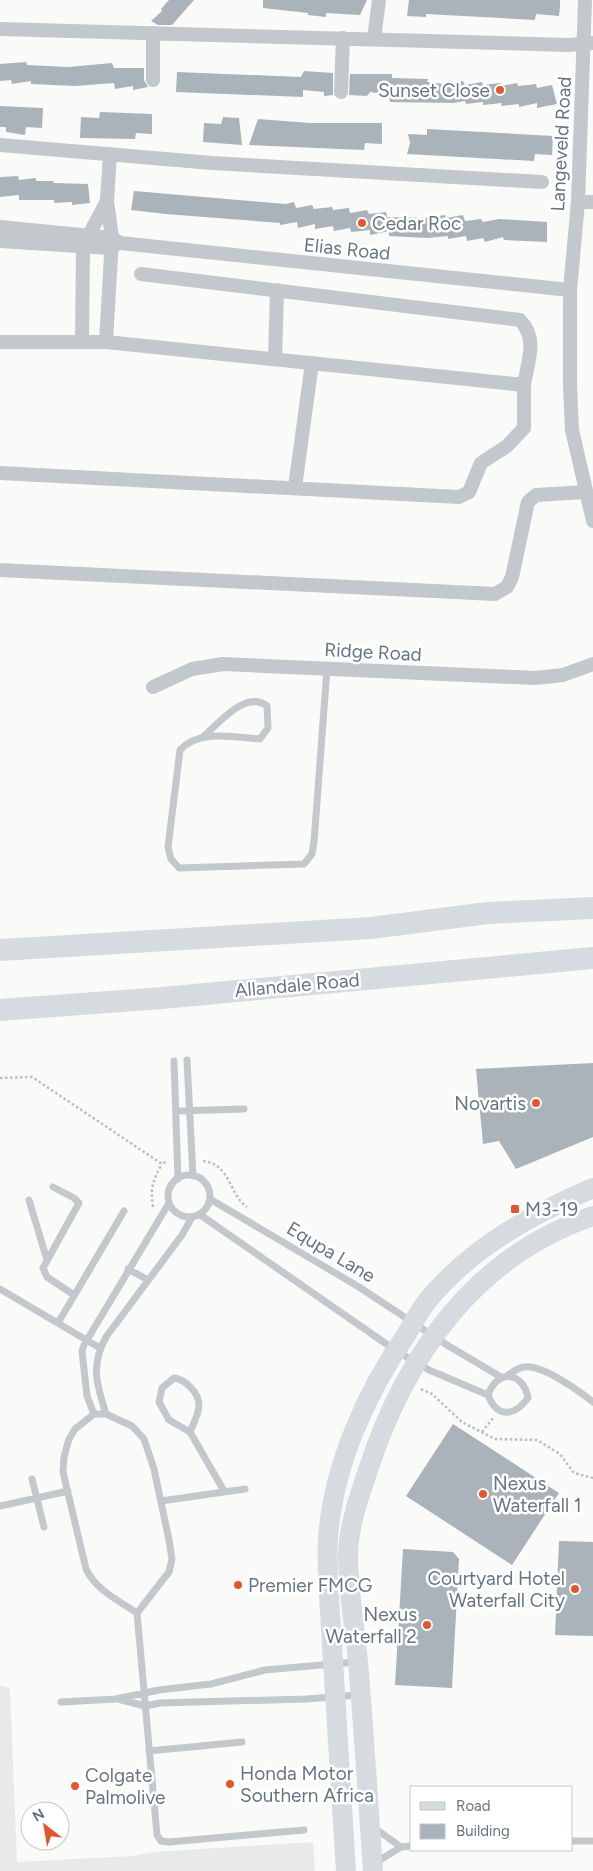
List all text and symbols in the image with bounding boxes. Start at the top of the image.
street label: Langeveld Road [546,76,576,212]
place label: Sunset Close [378,79,490,102]
marker: Sunset Close [494,84,506,96]
place label: Cedar Roc [372,212,461,235]
marker: Cedar Roc [356,217,368,229]
street label: Elias Road [303,233,391,265]
street label: Ridge Road [324,638,422,666]
street label: Allandale Road [234,968,360,1002]
place label: Novartis [454,1092,526,1115]
marker: Novartis [530,1097,542,1109]
place label: M3-19 [525,1198,578,1221]
marker: M3-19 [509,1203,521,1215]
street label: Equpa Lane [283,1217,379,1287]
place label: Nexus Waterfall 1 [493,1472,582,1517]
marker: Nexus Waterfall 1 [477,1488,489,1500]
place label: Courtyard Hotel Waterfall City [427,1567,565,1612]
place label: Premier FMCG [248,1574,372,1597]
marker: Premier FMCG [232,1579,244,1591]
marker: Courtyard Hotel Waterfall City [569,1583,581,1595]
place label: Nexus Waterfall 2 [326,1603,417,1648]
marker: Nexus Waterfall 2 [421,1619,433,1631]
place label: Honda Motor Southern Africa [240,1762,374,1807]
place label: Colgate Palmolive [85,1764,166,1809]
marker: Honda Motor Southern Africa [224,1778,236,1790]
marker: Colgate Palmolive [69,1780,81,1792]
legend [410,1786,573,1851]
text: Road [456,1797,491,1815]
north arrow [20,1801,70,1851]
text: N [30,1805,48,1825]
text: Building [456,1822,510,1840]

